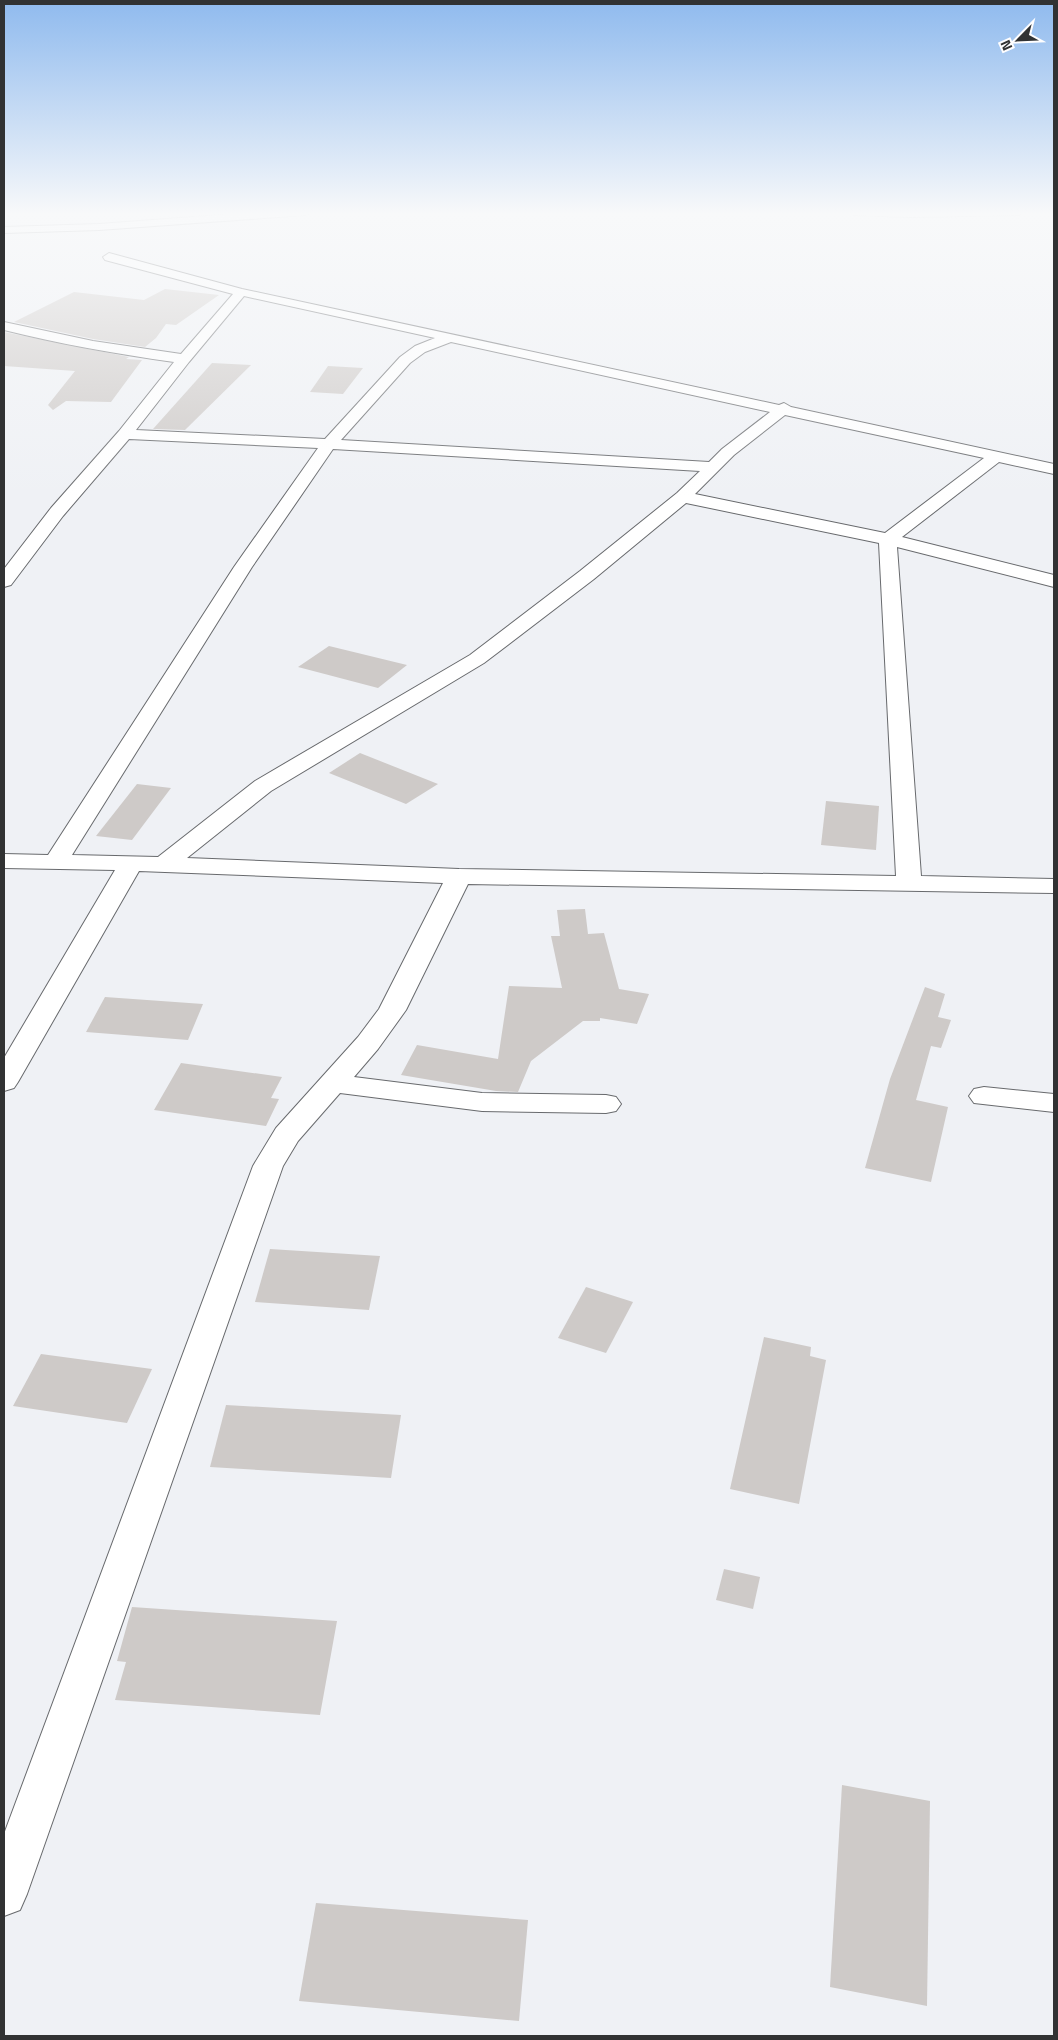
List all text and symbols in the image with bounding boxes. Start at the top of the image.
north arrow [993,15,1043,65]
text: N [994,37,1017,54]

